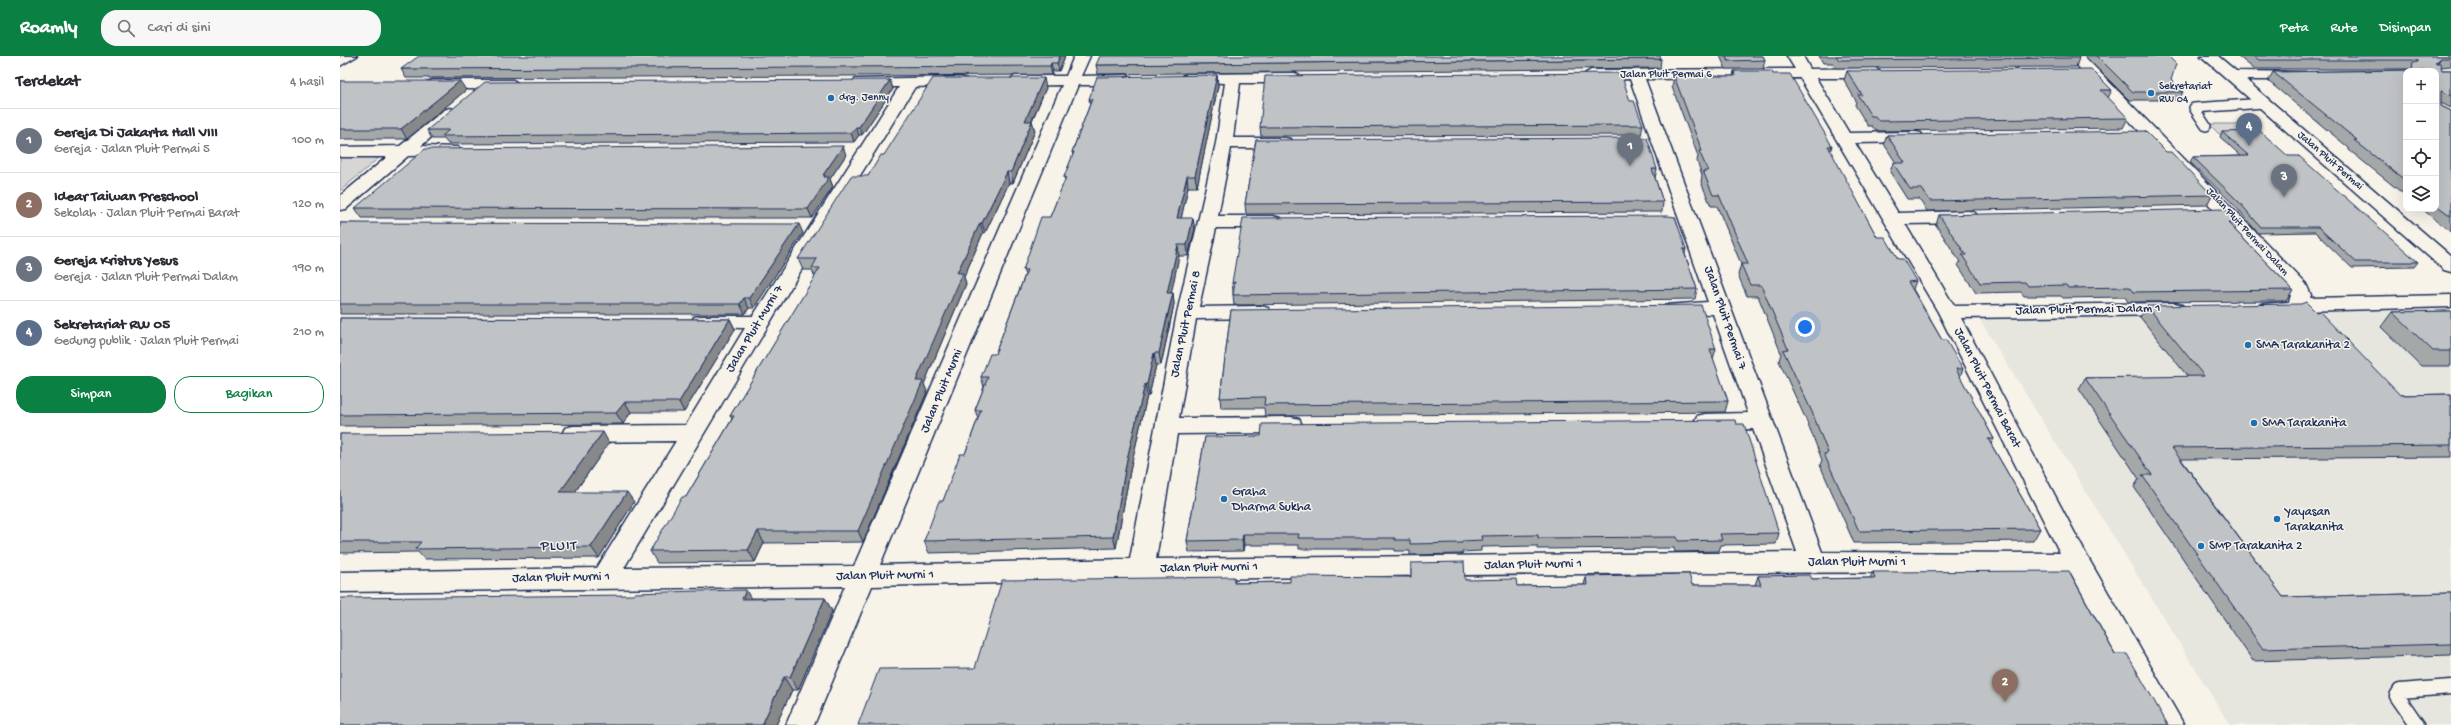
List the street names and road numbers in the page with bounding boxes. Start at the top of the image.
street label: Jalan Pluit Permai 6 [1620,69,1712,81]
street label: Jalan Pluit Permai [2295,129,2365,193]
street label: Jalan Pluit Permai Dalam [2203,186,2291,278]
street label: Jalan Pluit Permai 7 [1700,264,1750,373]
street label: Jalan Pluit Permai 8 [1167,269,1205,379]
street label: Jalan Pluit Murni 7 [723,282,788,375]
street label: Jalan Pluit Permai Dalam 1 [2015,301,2161,319]
street label: Jalan Pluit Permai Barat [1950,326,2025,452]
street label: Jalan Pluit Murni [918,347,966,435]
street label: Jalan Pluit Murni 1 [1808,555,1906,570]
street label: Jalan Pluit Murni 1 [1484,557,1582,573]
street label: Jalan Pluit Murni 1 [1160,560,1258,576]
street label: Jalan Pluit Murni 1 [836,568,934,584]
street label: Jalan Pluit Murni 1 [512,570,610,586]

